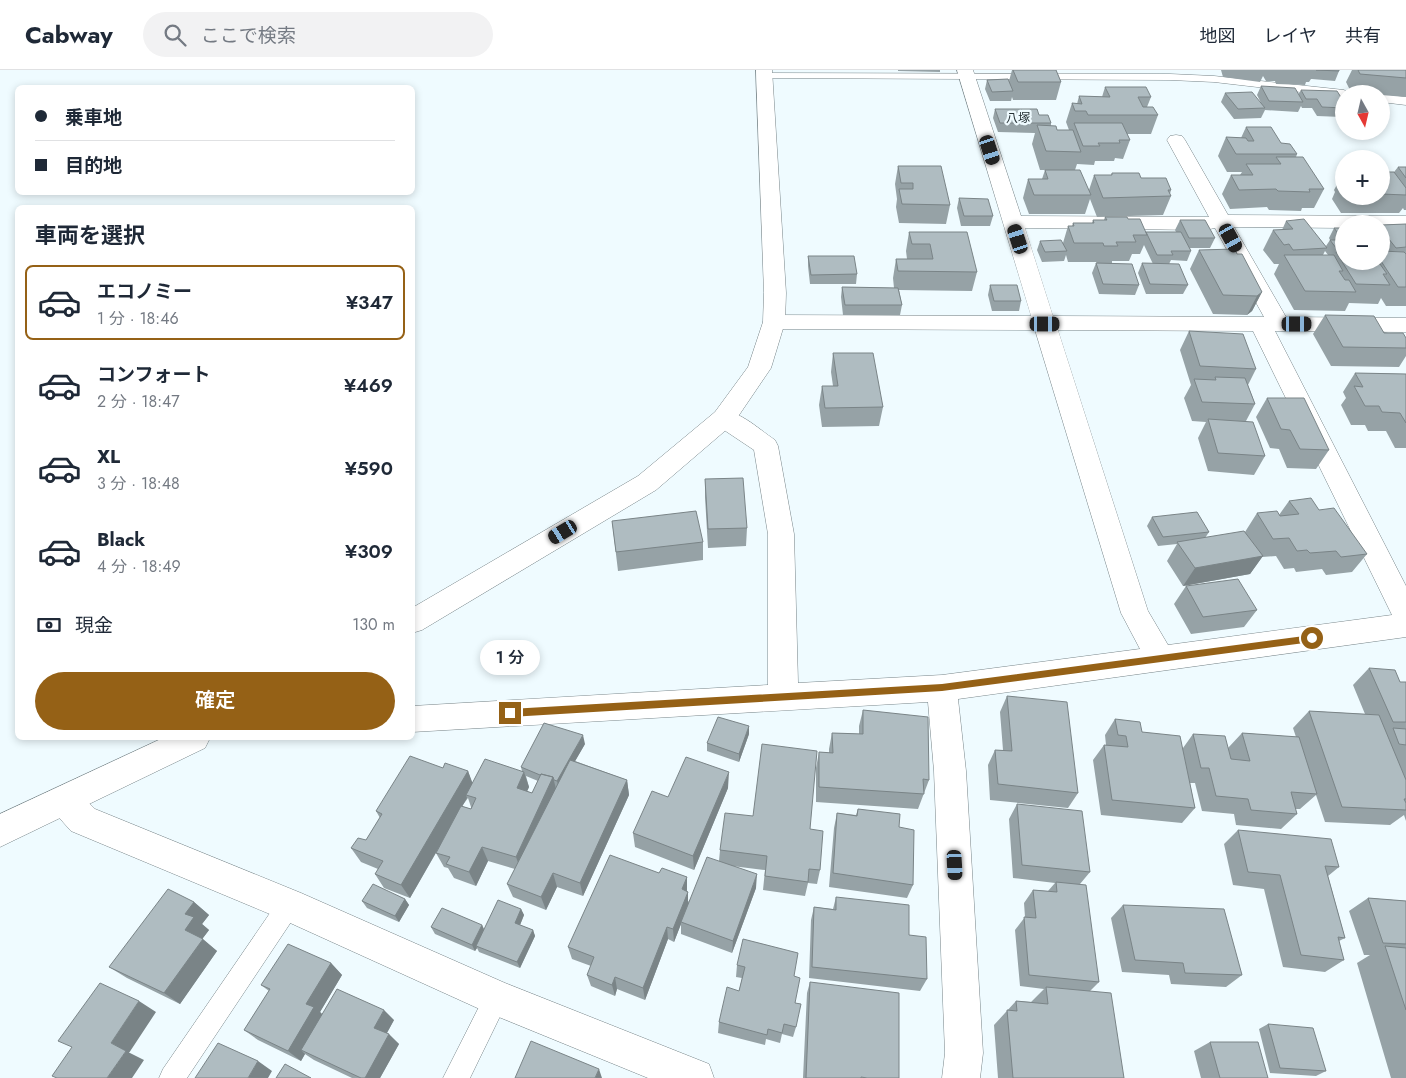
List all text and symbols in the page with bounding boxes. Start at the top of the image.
search box [143,12,493,57]
text: Cabway [25,17,113,52]
icon: search [161,21,189,49]
text: ここで検索 [201,22,296,49]
text: 地図 [1200,23,1236,49]
text: レイヤ [1264,23,1317,49]
text: 共有 [1345,23,1381,49]
north arrow [1335,85,1390,140]
map controls [1335,85,1390,270]
text: 乗車地 [65,104,122,131]
district label: 八塚 [1006,109,1030,127]
car [978,133,1001,167]
button: + [1335,150,1390,205]
text: 目的地 [65,152,122,179]
button: − [1335,215,1390,270]
text: 車両を選択 [35,219,145,251]
car [1217,221,1244,255]
car [1006,222,1029,256]
text: エコノミー [97,278,192,305]
icon: car [37,280,82,325]
text: ¥347 [346,289,393,316]
text: 1 分 · 18:46 [97,307,179,330]
car [1030,317,1060,332]
car [1282,317,1312,332]
text: コンフォート [97,361,210,388]
icon: car [37,363,82,408]
text: ¥469 [344,372,393,399]
text: 2 分 · 18:47 [97,390,180,413]
text: XL [97,443,120,470]
icon: car [37,446,82,491]
text: ¥590 [345,455,393,482]
text: 3 分 · 18:48 [97,472,180,495]
car [546,518,579,546]
text: Black [97,526,145,553]
icon: car [37,529,82,574]
text: ¥309 [345,538,393,565]
text: 4 分 · 18:49 [97,555,181,578]
icon: cash [35,611,63,639]
text: 現金 [75,612,113,639]
text: 130 m [352,613,395,636]
route start [1301,627,1323,649]
callout: 1 分 [480,640,540,676]
text: 1 分 [496,646,524,669]
button: 確定 [35,672,395,730]
route end [499,702,521,724]
car [946,850,963,880]

